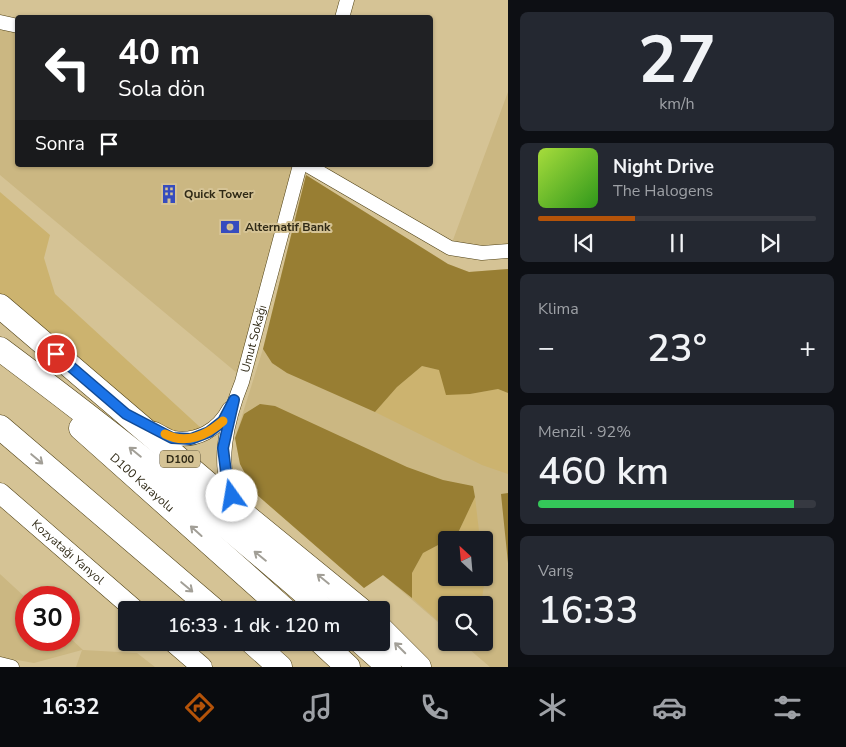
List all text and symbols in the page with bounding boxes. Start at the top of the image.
text: 27 [638,16,716,105]
text: 40 m [118,29,200,76]
icon: left [35,35,100,100]
text: Sola dön [118,74,205,104]
text: km/h [659,93,695,115]
icon: arrive [95,130,123,158]
text: Sonra [35,131,85,157]
text: Night Drive [613,154,714,180]
text: The Halogens [613,180,713,202]
building icon: Quick Tower [158,183,180,205]
place label: Quick Tower [184,186,254,202]
bank icon: Alternatif Bank [219,216,241,238]
place label: Alternatif Bank [245,219,331,235]
icon: previous [570,229,598,257]
icon: pause [663,229,691,257]
icon: next [756,229,784,257]
text: Klima [538,298,579,320]
street label: Umut Sokağı [237,303,270,374]
text: 23° [647,323,707,374]
text: − [538,329,555,367]
text: + [799,329,816,367]
pin [35,333,77,375]
icon: arrive [42,340,70,368]
text: Menzil · 92% [538,421,631,443]
one-way arrow [129,446,142,457]
text: 460 km [538,446,669,497]
street label: D100 Karayolu [107,450,178,516]
road number: D100 [160,450,200,468]
one-way arrow [30,453,43,464]
position arrow [205,469,257,521]
street label: Kozyatağı Yanyol [28,516,108,588]
one-way arrow [190,525,203,537]
north arrow [438,531,492,586]
map controls [438,531,493,651]
one-way arrow [254,550,267,561]
text: Varış [538,560,574,582]
one-way arrow [317,574,330,585]
one-way arrow [181,582,194,593]
text: 16:33 [538,585,638,636]
speed limit sign: 30 [15,586,80,651]
button: search [438,596,493,651]
text: 16:33 · 1 dk · 120 m [168,613,340,639]
one-way arrow [394,642,406,654]
icon: directions [182,690,217,725]
icon: music [300,690,335,725]
icon: phone [417,690,452,725]
icon: climate [535,690,570,725]
icon: car [652,690,687,725]
icon: filters [770,690,805,725]
text: 16:32 [41,692,100,722]

